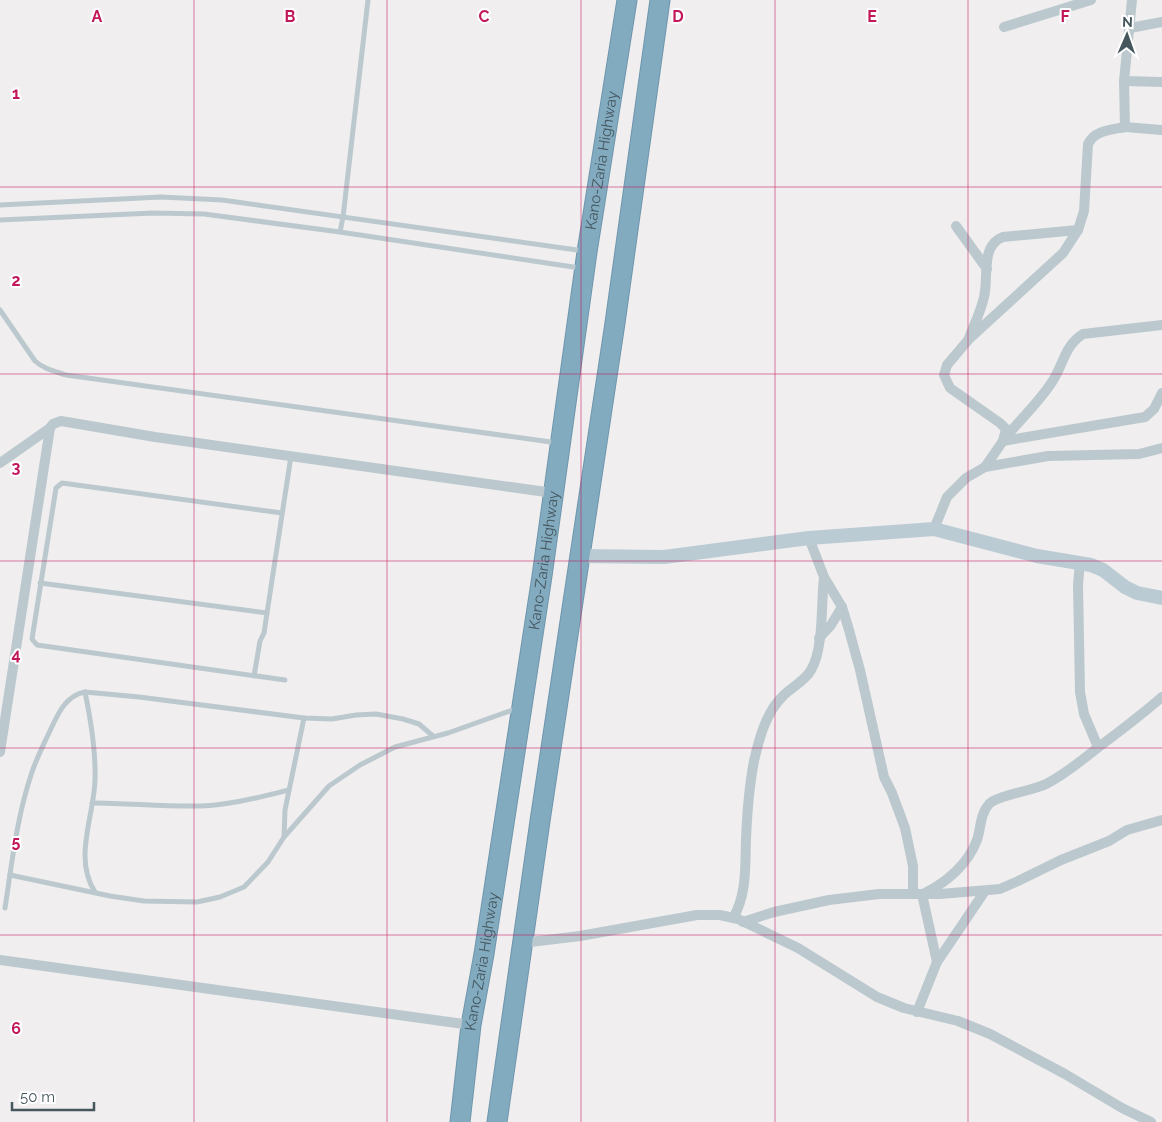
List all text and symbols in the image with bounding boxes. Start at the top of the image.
text: A [92,7,103,26]
text: B [285,7,296,26]
text: C [479,7,490,26]
text: D [672,7,684,26]
text: E [867,7,877,26]
text: F [1060,7,1070,26]
north arrow [1102,10,1152,60]
text: N [1122,14,1133,30]
text: 1 [12,84,20,103]
street label: Kano-Zaria Highway [582,90,621,231]
text: 2 [11,271,21,290]
text: 3 [12,458,21,477]
street label: Kano-Zaria Highway [525,490,563,631]
text: 4 [11,645,21,664]
text: 5 [12,832,21,851]
street label: Kano-Zaria Highway [461,891,502,1032]
text: 6 [11,1019,21,1038]
scale bar [12,1080,95,1112]
text: 50 m [20,1088,55,1106]

